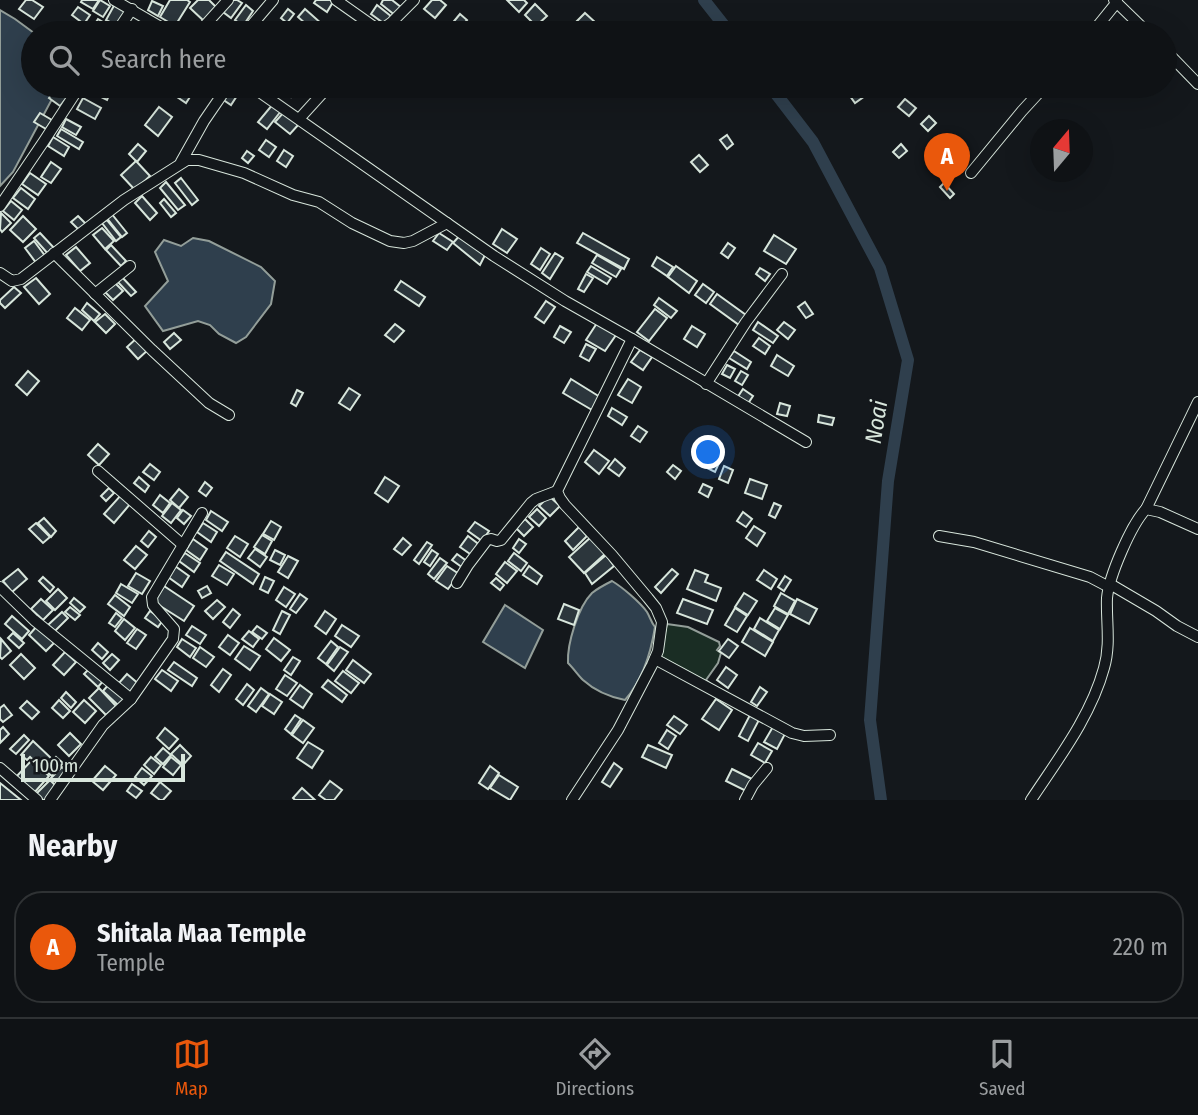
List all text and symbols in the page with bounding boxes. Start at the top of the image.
search box [21,21,1177,98]
icon: search [45,41,83,79]
text: Search here [101,44,226,75]
north arrow [1030,119,1093,182]
pin: A [924,133,970,191]
water label: Noai [859,398,893,446]
your location [691,435,725,469]
scale bar [21,751,186,783]
text: 100 m [32,754,78,777]
text: Nearby [28,828,117,864]
text: Shitala Maa Temple [97,918,306,949]
text: A [47,933,59,961]
text: 220 m [1113,933,1168,961]
text: Temple [97,949,165,977]
tab: Map [173,1035,211,1100]
tab: Directions [556,1035,634,1100]
tab: Saved [979,1035,1025,1100]

